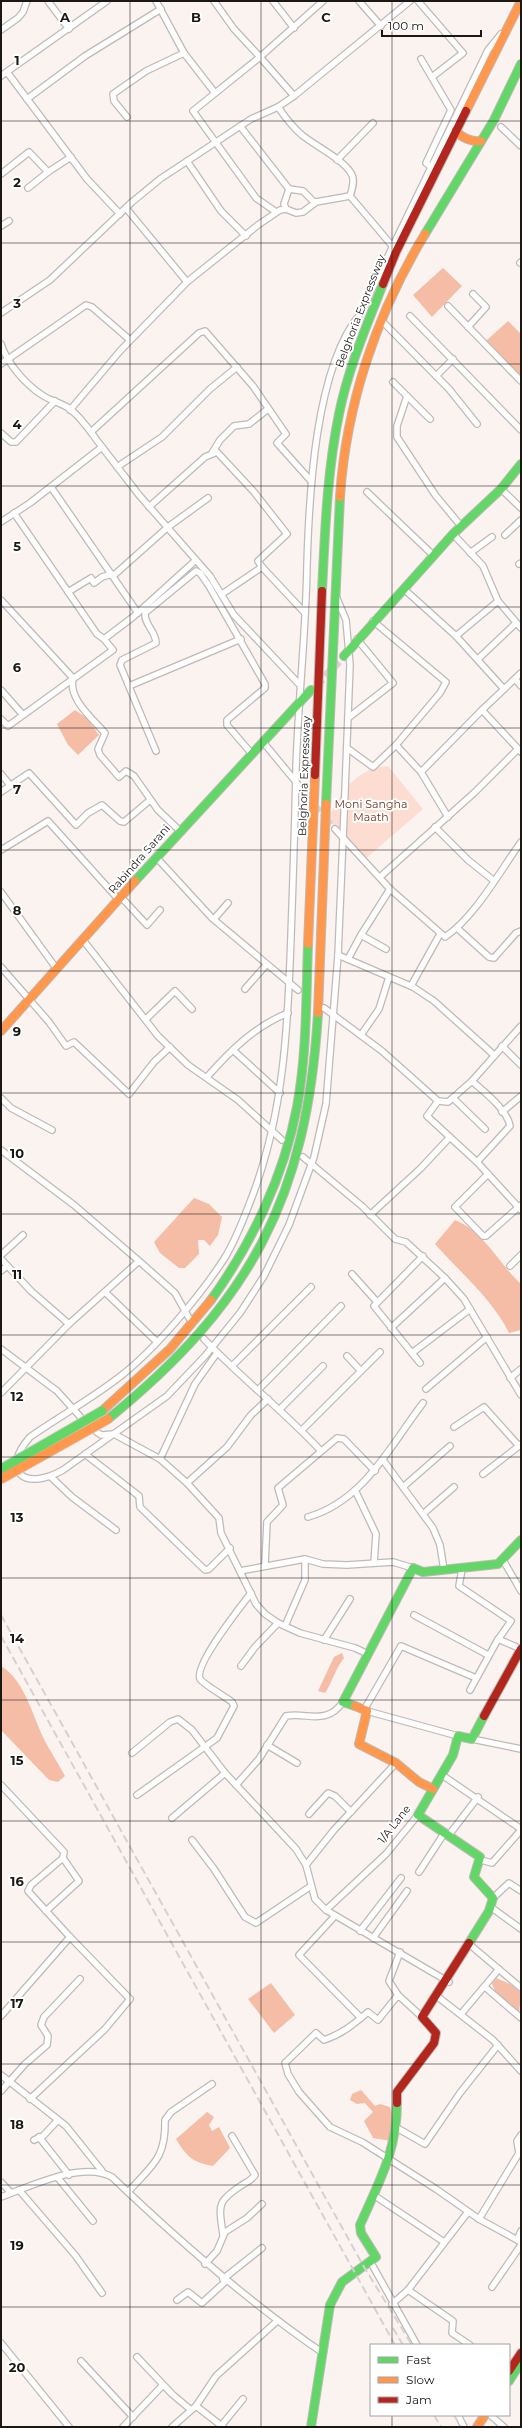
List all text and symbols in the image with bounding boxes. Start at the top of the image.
text: A [59,9,71,25]
text: B [191,9,201,25]
text: C [321,9,331,25]
scale bar [382,12,481,38]
text: 100 m [388,18,424,33]
text: 1 [14,52,20,68]
text: 2 [13,174,21,190]
street label: Belghoria Expressway [332,252,388,370]
text: 3 [12,295,21,311]
text: 4 [13,416,22,432]
text: 5 [13,538,21,554]
text: 6 [13,659,22,675]
street label: Belghoria Expressway [295,716,313,836]
text: 7 [13,781,21,797]
park label: Moni Sangha Maath [335,797,407,824]
street label: Rabindra Sarani [105,821,173,896]
text: 8 [13,902,22,918]
text: 9 [13,1023,21,1039]
text: 10 [10,1145,24,1161]
text: 11 [12,1266,22,1282]
text: 12 [11,1388,24,1404]
text: 13 [11,1509,24,1525]
text: 14 [10,1630,24,1646]
text: 15 [11,1752,24,1768]
street label: 1/A Lane [375,1802,414,1846]
text: 16 [10,1873,24,1889]
text: 17 [10,1995,24,2011]
text: 18 [10,2116,24,2132]
text: 19 [10,2237,24,2253]
legend [370,2344,510,2416]
text: Fast [406,2352,431,2367]
text: 20 [9,2359,25,2375]
text: Slow [406,2372,435,2387]
text: Jam [405,2392,432,2407]

